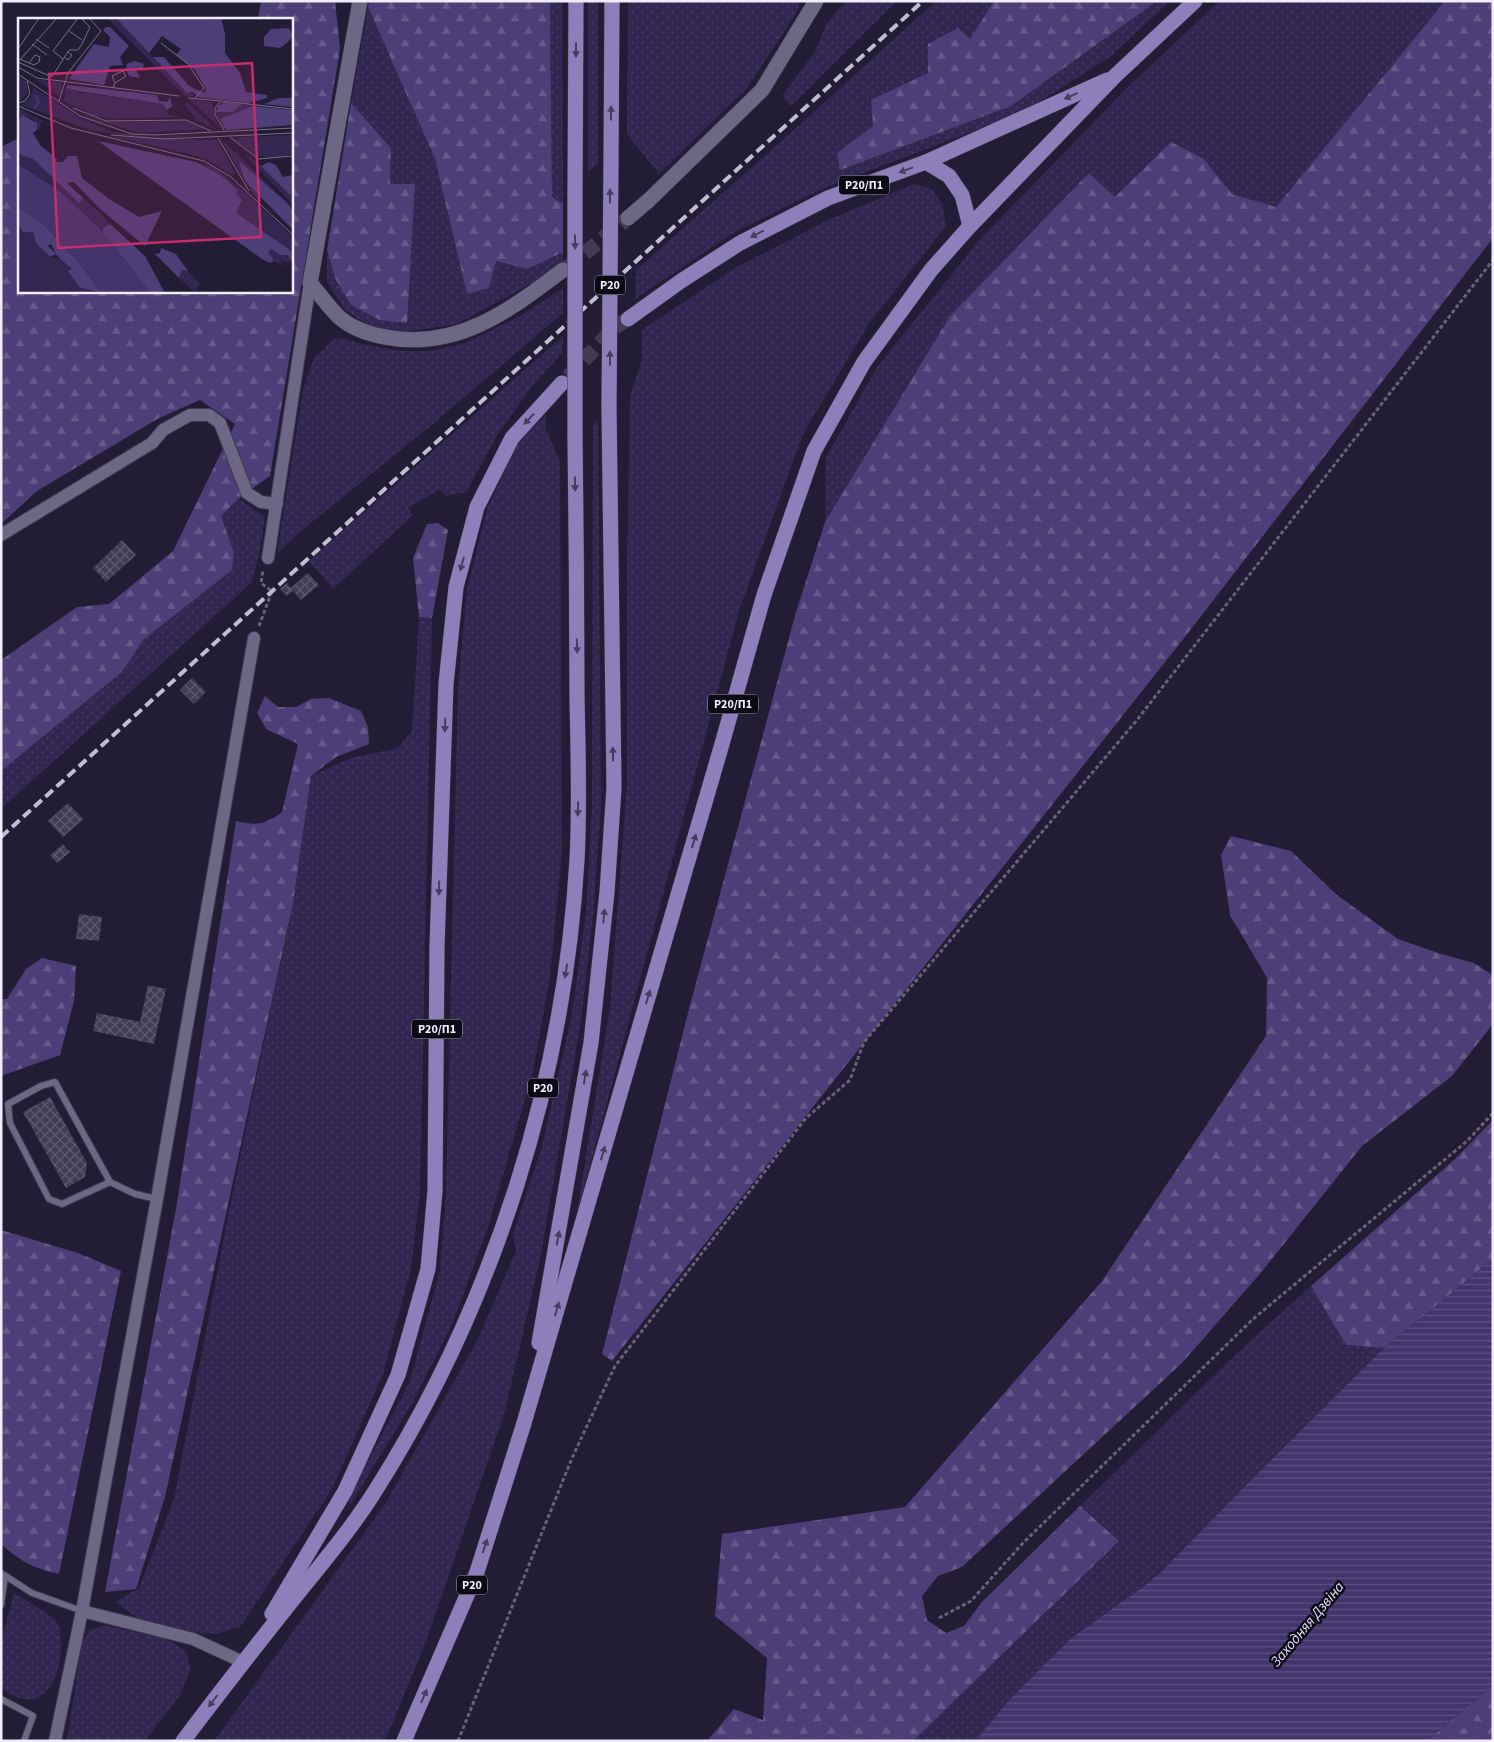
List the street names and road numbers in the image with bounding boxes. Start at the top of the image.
road number: Р20/П1 [839,176,889,194]
road number: Р20 [595,276,625,294]
road number: Р20/П1 [708,694,758,714]
road number: Р20/П1 [412,1020,462,1038]
road number: Р20 [528,1078,558,1098]
road number: Р20 [457,1576,487,1594]

